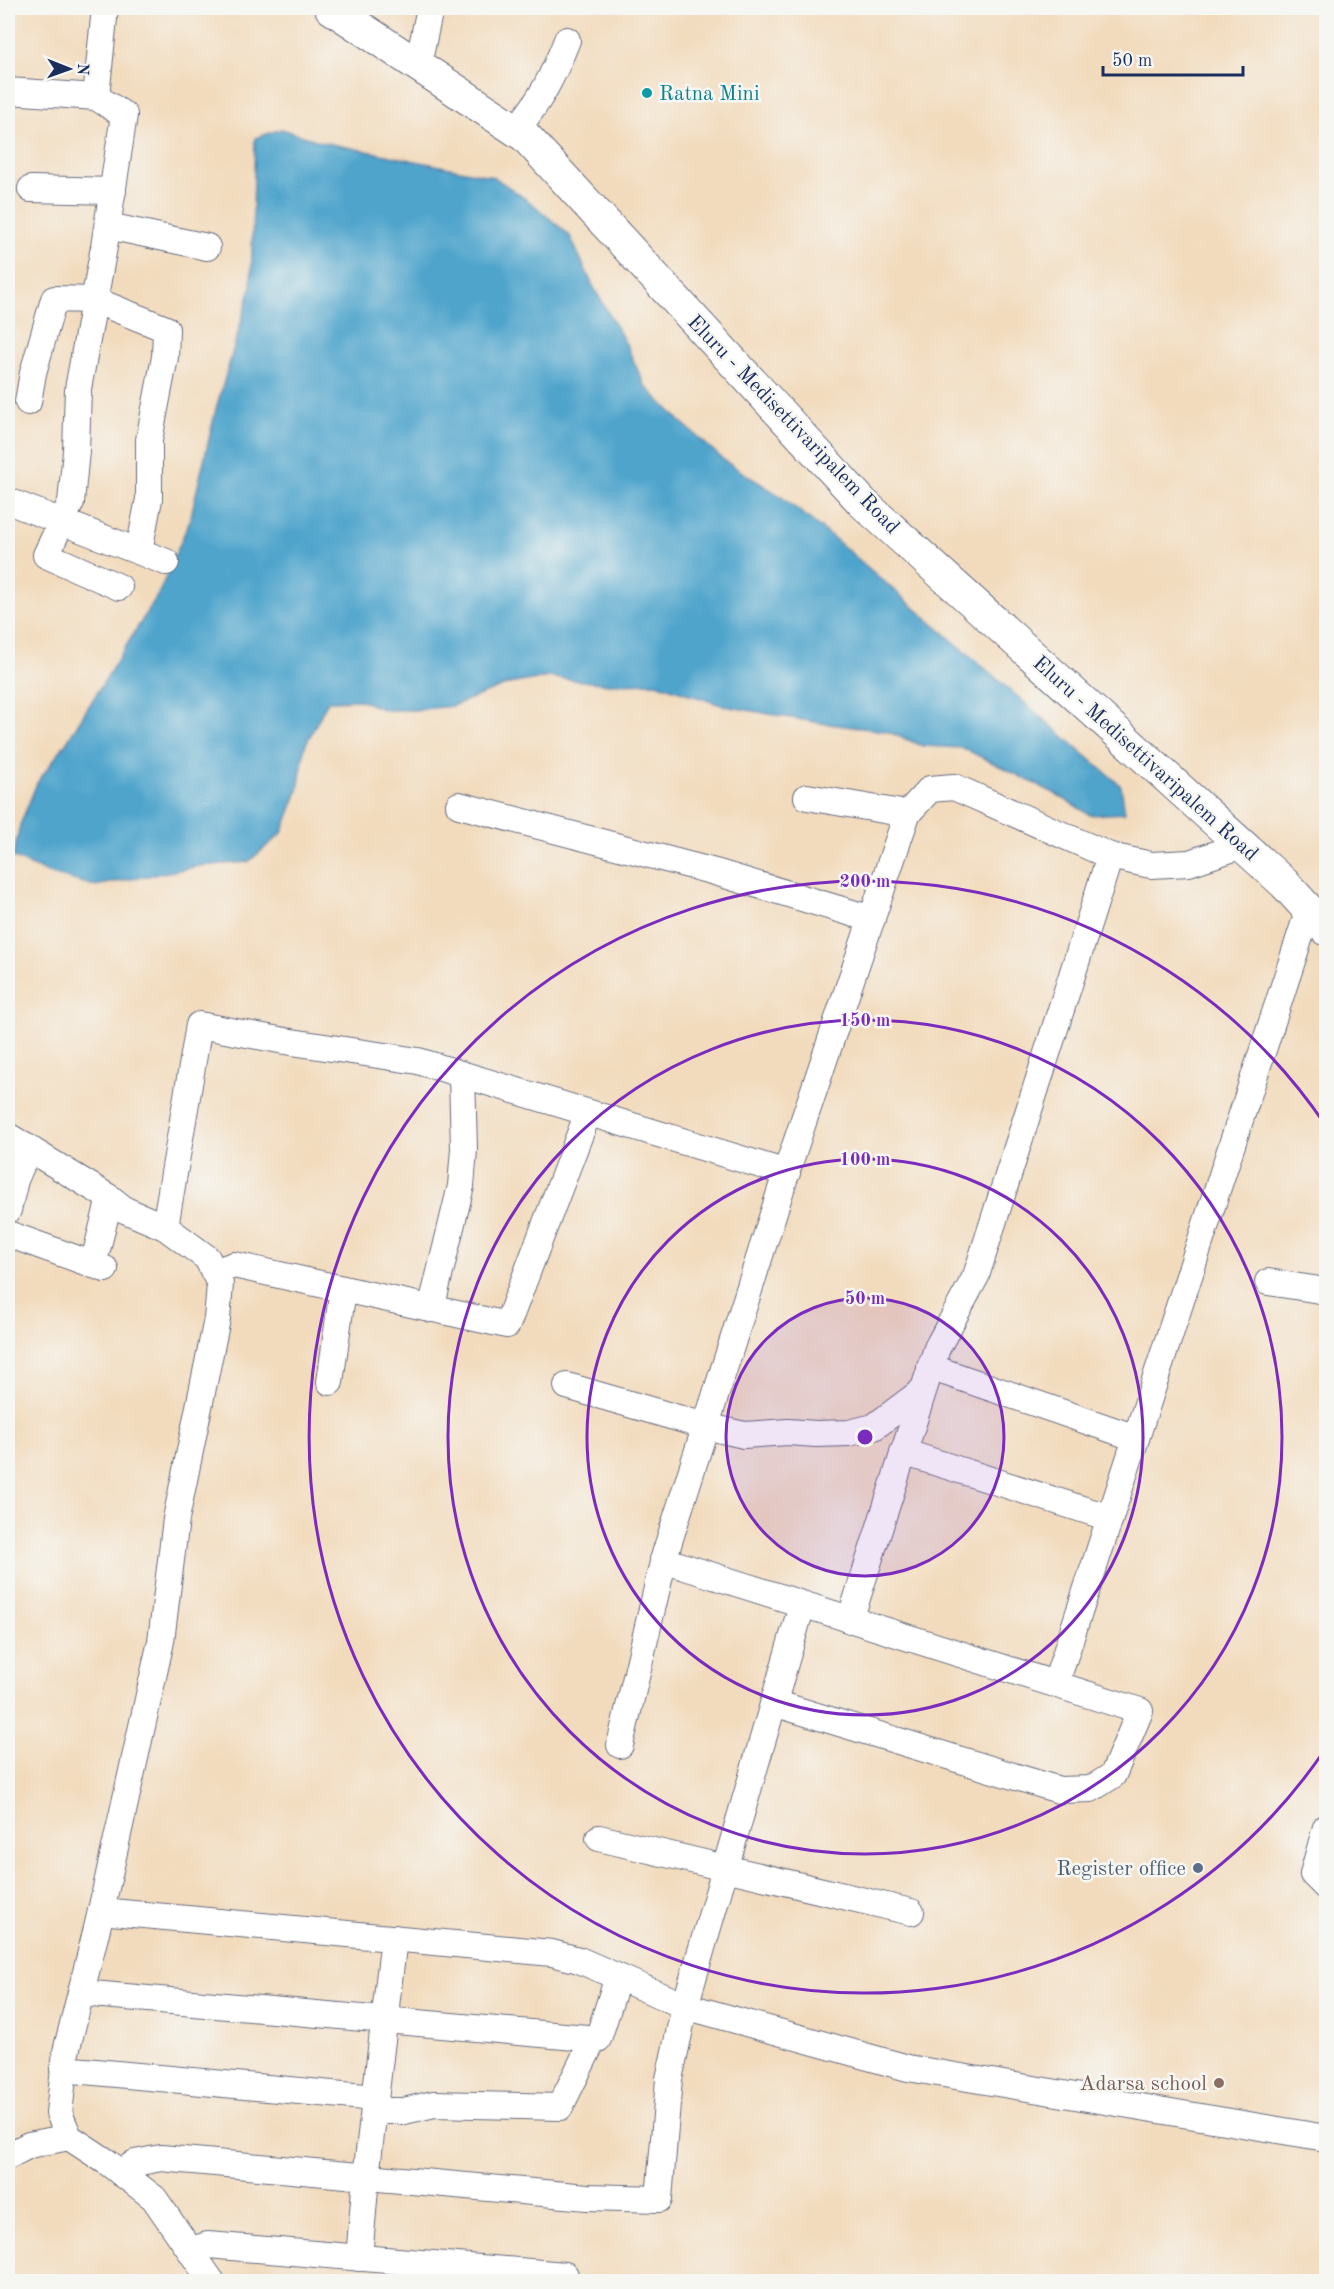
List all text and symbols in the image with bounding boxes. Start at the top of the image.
north arrow [39,39,99,99]
scale bar [1103,39,1242,77]
text: 50 m [1112,52,1152,70]
text: N [74,63,90,76]
place label: Ratna Mini [659,84,760,105]
marker: Ratna Mini [640,86,654,100]
street label: Eluru - Medisettivaripalem Road [683,312,903,538]
street label: Eluru - Medisettivaripalem Road [1028,653,1262,866]
text: 200 m [840,873,890,891]
text: 150 m [840,1012,890,1030]
text: 100 m [840,1151,890,1169]
text: 50 m [845,1290,885,1308]
centre of rings [855,1427,875,1447]
place label: Register office [1056,1859,1186,1880]
marker: Register office [1191,1861,1205,1875]
place label: Adarsa school [1079,2074,1207,2095]
marker: Adarsa school [1212,2076,1226,2090]

